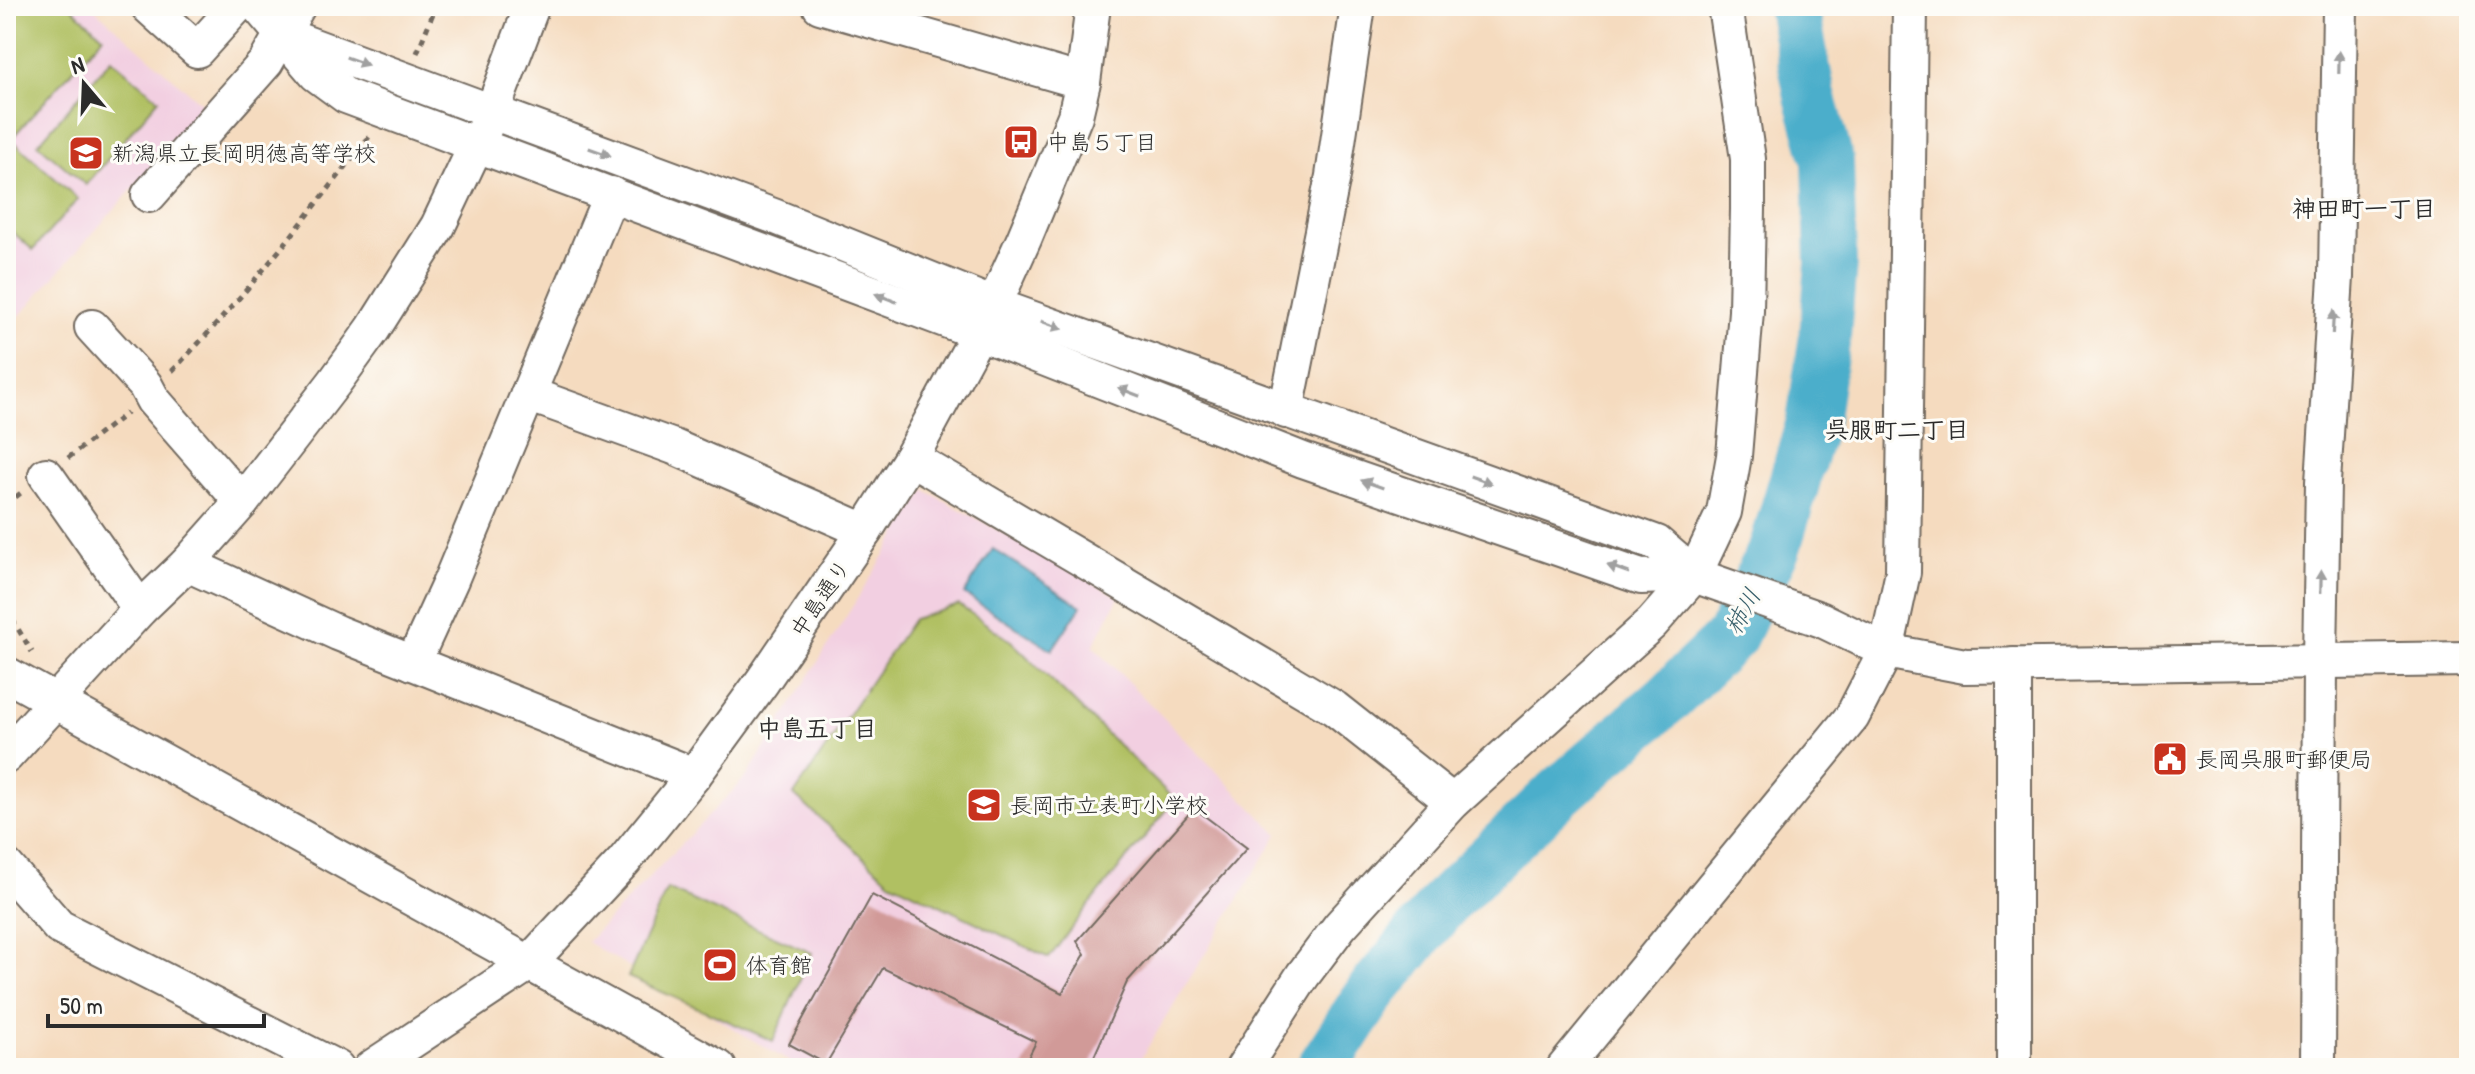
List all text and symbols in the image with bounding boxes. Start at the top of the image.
north arrow [44,44,124,124]
text: N [67,49,88,81]
one-way arrow [2332,49,2345,74]
one-way arrow [345,55,369,68]
bus stop icon: 中島５丁目 [1002,123,1040,161]
place label: 中島５丁目 [1047,127,1157,157]
school or university icon: 新潟県立長岡明徳高等学校 [67,134,105,172]
place label: 新潟県立長岡明徳高等学校 [112,138,376,168]
one-way arrow [589,146,613,159]
district label: 神田町一丁目 [2292,192,2436,224]
one-way arrow [874,291,898,304]
one-way arrow [2327,309,2340,334]
one-way arrow [1040,320,1064,332]
one-way arrow [1117,385,1141,398]
district label: 呉服町二丁目 [1825,413,1969,445]
one-way arrow [1469,475,1493,487]
one-way arrow [1360,477,1384,490]
street label: 中島通り [783,553,857,643]
one-way arrow [1605,562,1629,574]
one-way arrow [2315,568,2328,593]
water label: 柿川 [1716,582,1768,640]
district label: 中島五丁目 [757,712,877,744]
public building icon: 長岡呉服町郵便局 [2151,740,2189,778]
place label: 長岡呉服町郵便局 [2196,744,2372,774]
school or university icon: 長岡市立表町小学校 [965,786,1003,824]
place label: 長岡市立表町小学校 [1010,790,1208,820]
sports icon: 体育館 [701,946,739,984]
place label: 体育館 [746,950,812,980]
scale bar [48,978,264,1028]
text: 50 m [60,989,103,1021]

